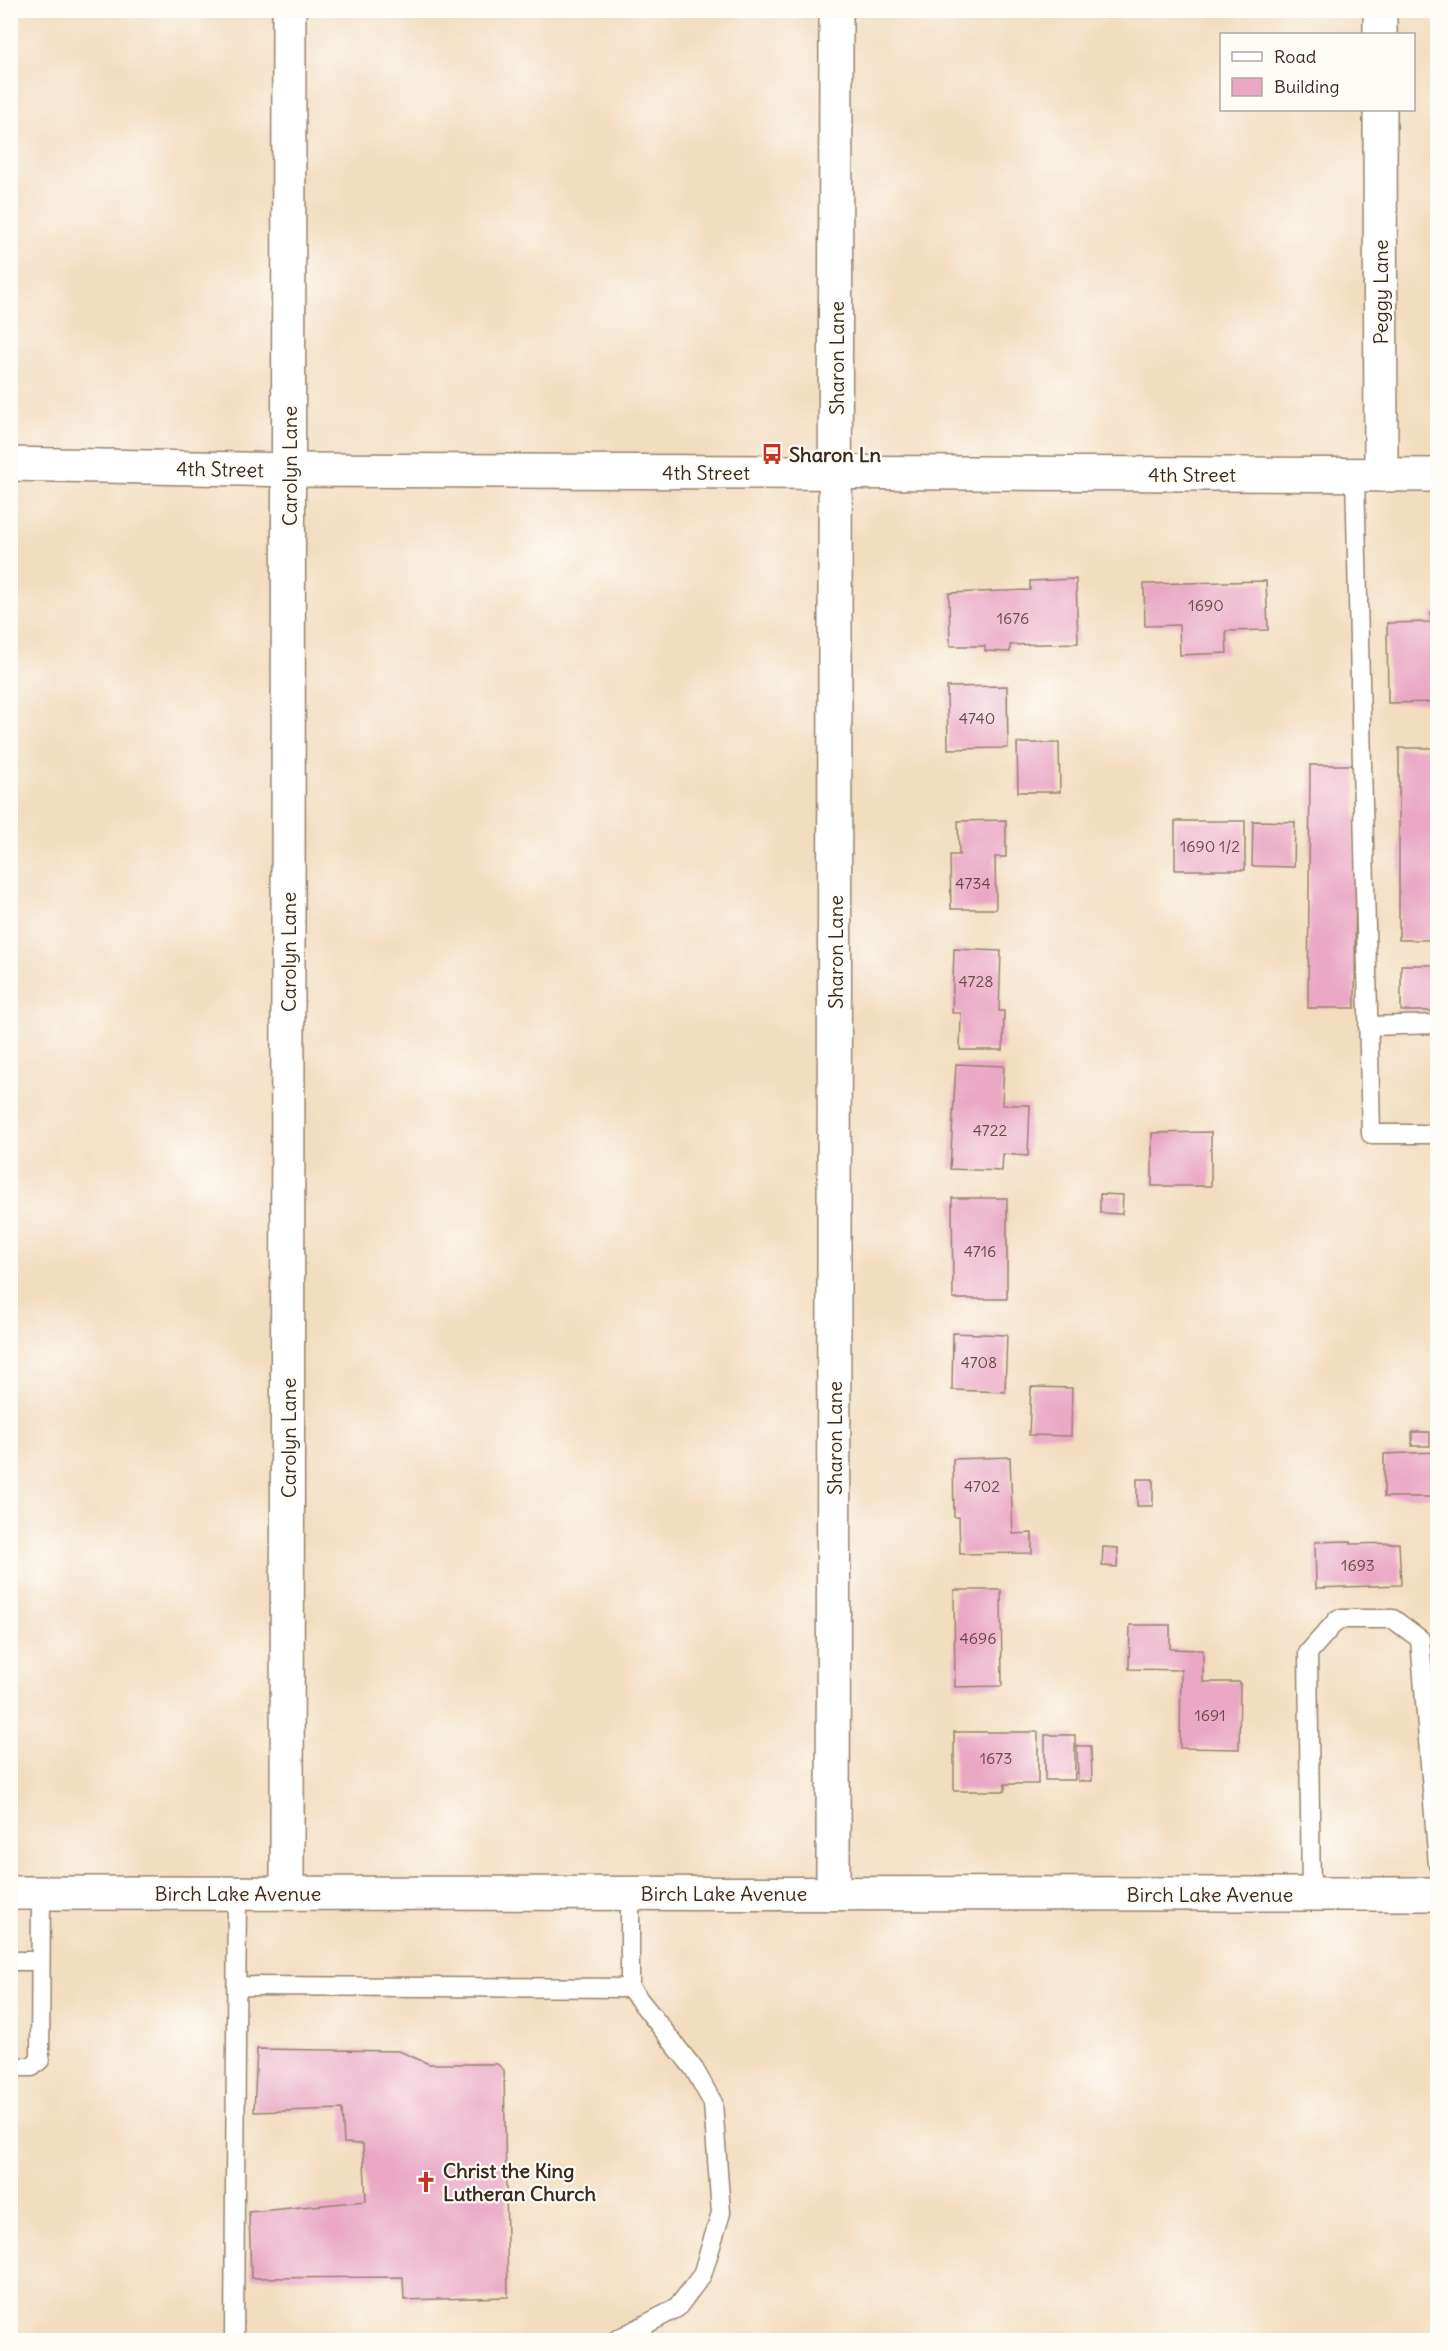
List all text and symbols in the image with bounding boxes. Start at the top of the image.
legend [1220,33,1415,111]
text: Road [1274,45,1317,68]
text: Building [1274,75,1339,98]
street label: Peggy Lane [1368,240,1393,345]
street label: Sharon Lane [824,301,849,415]
street label: Carolyn Lane [277,406,302,526]
bus stop icon: Sharon Ln [760,442,784,466]
place label: Sharon Ln [789,442,882,467]
street label: 4th Street [176,456,264,482]
street label: 4th Street [662,460,750,485]
street label: 4th Street [1148,462,1236,487]
house number: 1690 [1188,595,1224,615]
house number: 1676 [997,608,1029,628]
house number: 4740 [959,708,995,728]
house number: 1690 1/2 [1180,836,1240,856]
house number: 4734 [955,873,991,893]
street label: Carolyn Lane [276,892,301,1012]
street label: Sharon Lane [823,895,848,1009]
house number: 4728 [959,971,993,991]
house number: 4722 [973,1120,1007,1140]
house number: 4716 [964,1241,996,1261]
house number: 4708 [961,1352,997,1372]
street label: Carolyn Lane [276,1378,301,1498]
street label: Sharon Lane [822,1381,847,1495]
house number: 4702 [964,1476,1000,1496]
house number: 1693 [1341,1555,1375,1575]
house number: 4696 [960,1628,996,1648]
house number: 1691 [1194,1705,1226,1725]
house number: 1673 [980,1748,1012,1768]
street label: Birch Lake Avenue [155,1881,321,1906]
street label: Birch Lake Avenue [641,1881,807,1906]
street label: Birch Lake Avenue [1127,1882,1293,1907]
place label: Christ the King Lutheran Church [443,2158,597,2206]
church icon: Christ the King Lutheran Church [414,2170,438,2194]

